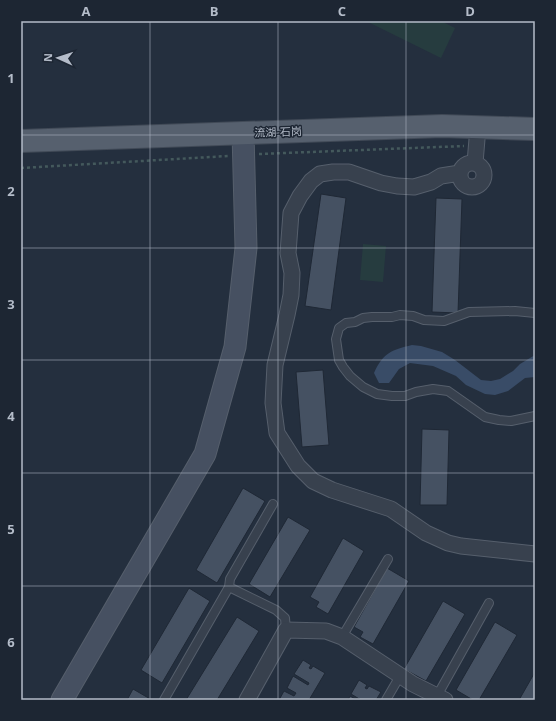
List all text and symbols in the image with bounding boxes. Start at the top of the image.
text: A [82,2,91,20]
text: B [210,2,219,20]
text: C [338,2,346,20]
text: D [465,2,475,20]
north arrow [38,38,78,78]
text: N [40,53,55,62]
text: 1 [7,69,15,87]
street label: 流湖-石岗 [254,123,302,140]
text: 2 [7,182,15,200]
text: 3 [7,295,15,313]
text: 4 [7,407,15,425]
text: 5 [7,520,15,538]
text: 6 [7,633,15,651]

